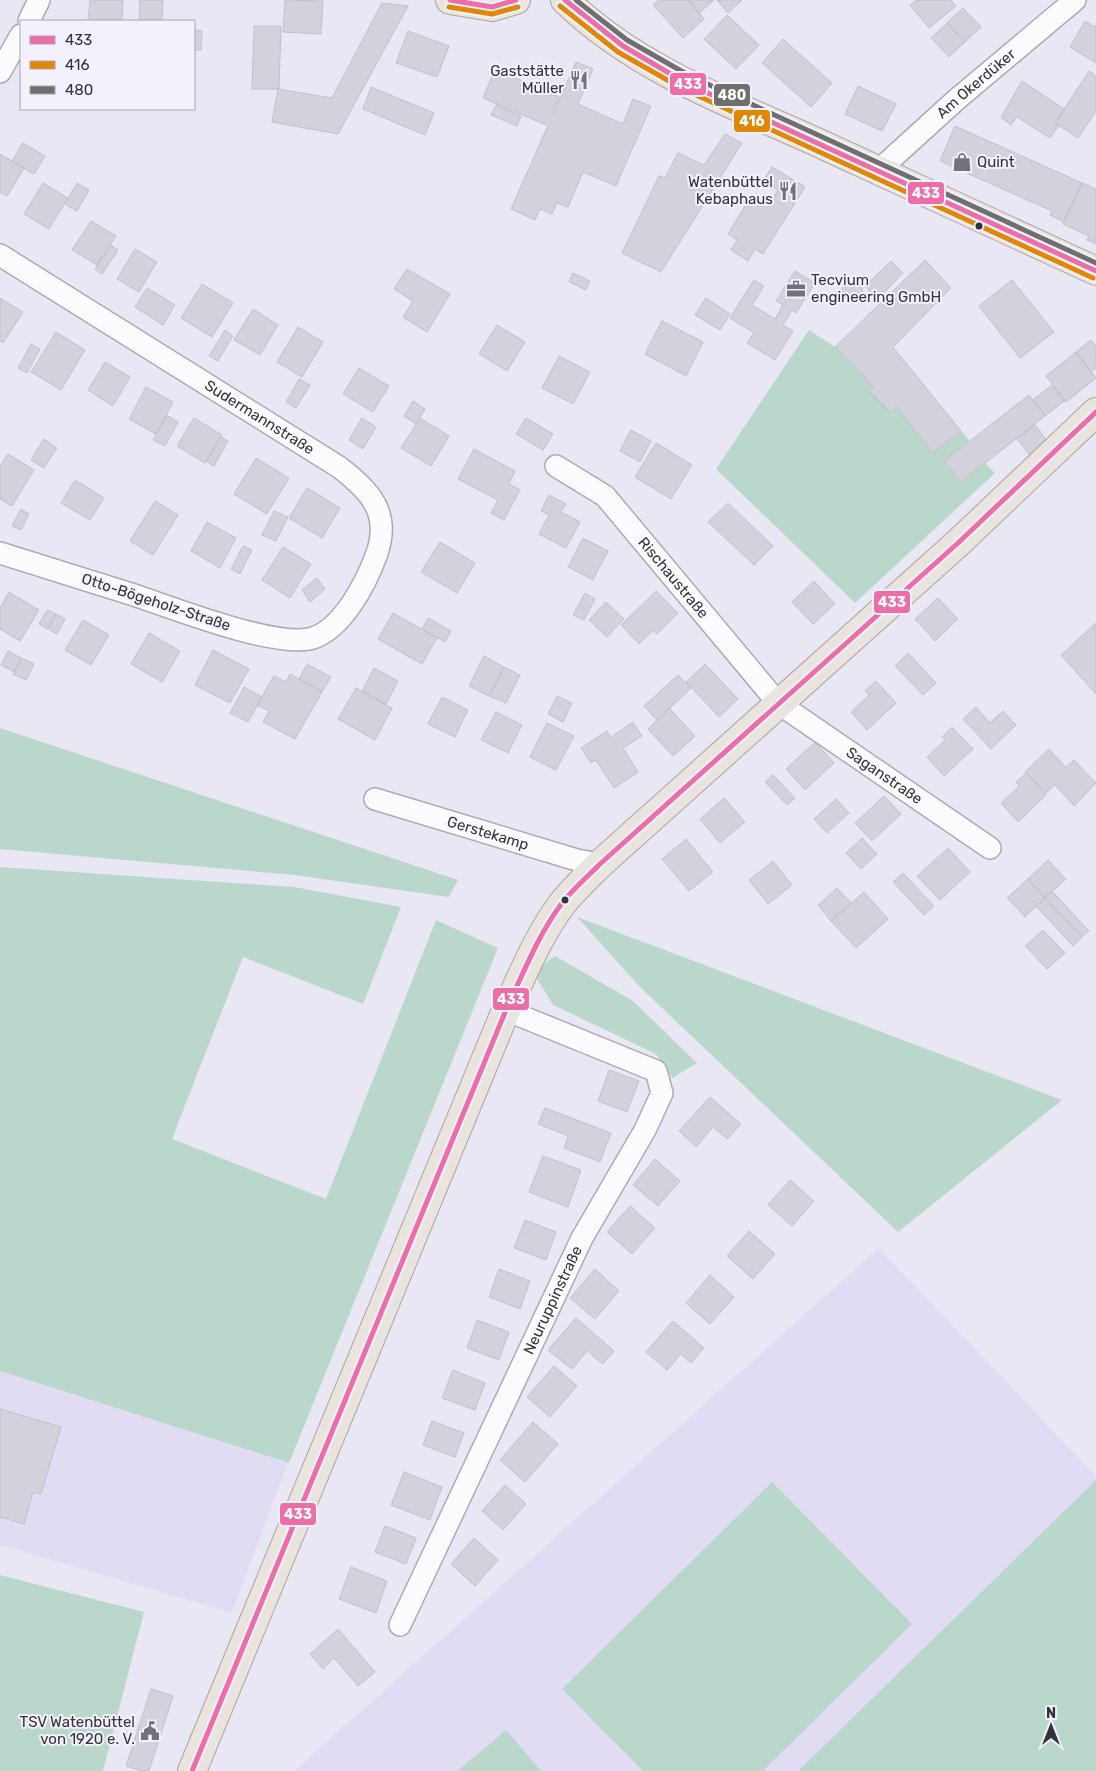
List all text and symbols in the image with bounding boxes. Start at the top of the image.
legend [20,20,195,110]
text: 433 [65,31,92,49]
street label: Am Okerdüker [933,45,1019,122]
text: 416 [65,56,89,74]
place label: Gaststätte Müller [490,62,564,97]
restaurant icon: Gaststätte Müller [568,69,590,91]
line badge: 433 [669,72,707,96]
text: 433 [674,76,702,93]
text: 480 [65,81,93,99]
line badge: 480 [713,83,751,107]
text: 480 [718,87,746,104]
line badge: 416 [733,109,771,133]
text: 416 [739,113,765,130]
shop icon: Quint [951,151,973,173]
place label: Quint [977,153,1015,171]
place label: Watenbüttel Kebaphaus [688,173,773,208]
restaurant icon: Watenbüttel Kebaphaus [777,180,799,202]
line badge: 433 [907,181,945,205]
text: 433 [912,185,940,202]
unlabelled marker [974,221,984,231]
place label: Tecvium engineering GmbH [811,271,941,306]
office icon: Tecvium engineering GmbH [785,278,807,300]
street label: Sudermannstraße [201,376,318,458]
street label: Rischaustraße [634,533,712,622]
street label: Otto-Bögeholz-Straße [79,569,233,635]
line badge: 433 [873,590,911,614]
text: 433 [878,594,906,611]
street label: Saganstraße [843,743,926,808]
street label: Gerstekamp [445,812,531,854]
unlabelled marker [560,895,570,905]
line badge: 433 [492,987,530,1011]
text: 433 [497,991,525,1008]
street label: Neuruppinstraße [520,1243,586,1357]
line badge: 433 [279,1502,317,1526]
text: 433 [284,1506,312,1523]
north arrow [1026,1701,1076,1751]
text: N [1046,1705,1056,1722]
place label: TSV Watenbüttel von 1920 e. V. [20,1713,135,1748]
public building icon: TSV Watenbüttel von 1920 e. V. [139,1720,161,1742]

